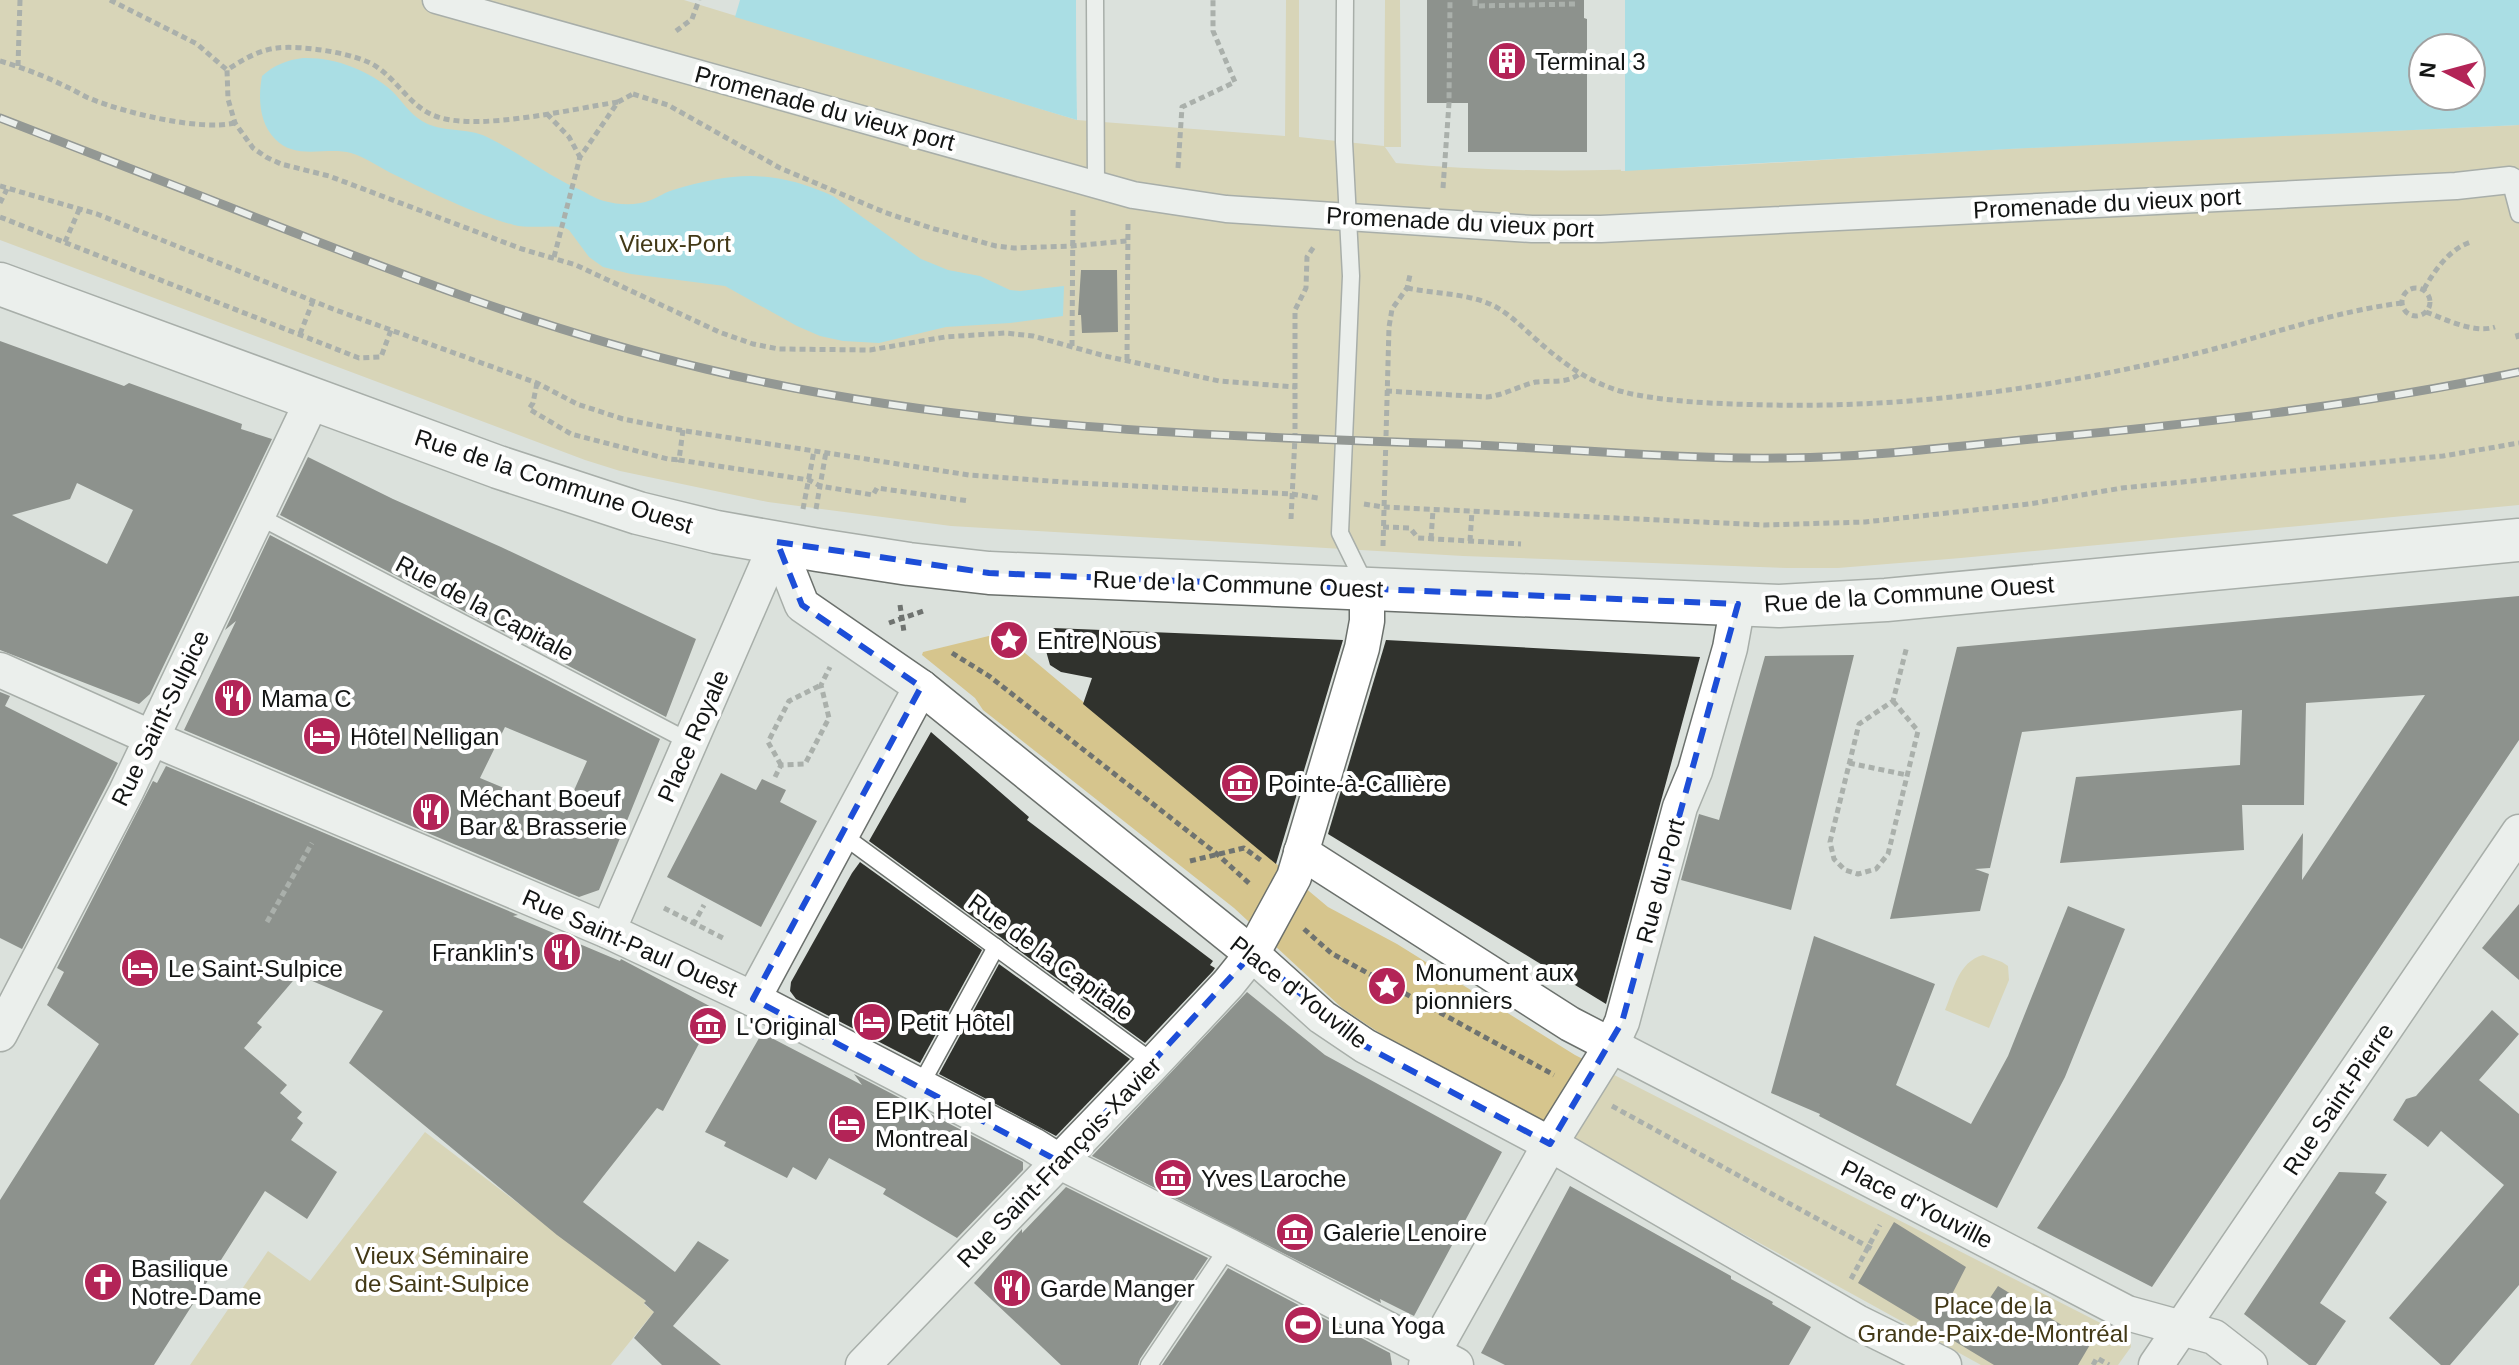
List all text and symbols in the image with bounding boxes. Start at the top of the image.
north arrow [2407,32,2487,112]
building icon: Terminal 3 [1486,40,1528,82]
place label: Terminal 3 [1535,48,1646,75]
street label: Promenade du vieux port [692,60,958,156]
text: N [2414,61,2441,79]
street label: Promenade du vieux port [1972,182,2242,223]
street label: Promenade du vieux port [1325,202,1595,243]
park label: Vieux-Port [619,230,731,257]
street label: Rue de la Commune Ouest [412,423,697,539]
street label: Rue de la Capitale [391,550,579,666]
street label: Rue de la Commune Ouest [1092,565,1384,603]
street label: Rue de la Commune Ouest [1763,570,2055,618]
place icon: Entre Nous [988,619,1030,661]
street label: Rue Saint-Sulpice [106,626,214,810]
place label: Entre Nous [1037,627,1157,654]
street label: Place Royale [652,666,734,806]
restaurant icon: Mama C [212,677,254,719]
place label: Mama C [261,685,352,712]
hotel icon: Hôtel Nelligan [301,715,343,757]
place label: Hôtel Nelligan [350,723,499,750]
museum icon: Pointe-à-Callière [1219,762,1261,804]
place label: Pointe-à-Callière [1268,770,1447,797]
place label: Méchant Boeuf Bar & Brasserie [459,785,627,840]
restaurant icon: Méchant Boeuf Bar & Brasserie [410,791,452,833]
street label: Rue du Port [1630,815,1690,946]
street label: Rue Saint-Paul Ouest [518,883,742,1003]
street label: Rue de la Capitale [963,888,1139,1026]
street label: Place d'Youville [1225,930,1373,1054]
restaurant icon: Franklin's [541,931,583,973]
place label: Franklin's [432,939,534,966]
hotel icon: Le Saint-Sulpice [119,947,161,989]
place label: Le Saint-Sulpice [168,955,343,982]
place label: Monument aux pionniers [1415,959,1574,1014]
place icon: Monument aux pionniers [1366,965,1408,1007]
hotel icon: Petit Hôtel [851,1001,893,1043]
museum icon: L'Original [687,1005,729,1047]
place label: Petit Hôtel [900,1009,1011,1036]
place label: L'Original [736,1013,837,1040]
street label: Rue Saint-Pierre [2277,1018,2399,1180]
street label: Rue Saint-François-Xavier [952,1051,1166,1273]
place label: EPIK Hotel Montreal [875,1097,992,1152]
hotel icon: EPIK Hotel Montreal [826,1103,868,1145]
street label: Place d'Youville [1837,1154,1997,1254]
museum icon: Yves Laroche [1152,1157,1194,1199]
place label: Yves Laroche [1201,1165,1346,1192]
museum icon: Galerie Lenoire [1274,1211,1316,1253]
place label: Galerie Lenoire [1323,1219,1487,1246]
park label: Vieux Séminaire de Saint-Sulpice [355,1242,529,1297]
place label: Basilique Notre-Dame [131,1255,262,1310]
church icon: Basilique Notre-Dame [82,1261,124,1303]
restaurant icon: Garde Manger [991,1267,1033,1309]
place label: Garde Manger [1040,1275,1195,1302]
park label: Place de la Grande-Paix-de-Montréal [1858,1292,2128,1347]
sports icon: Luna Yoga [1282,1304,1324,1346]
place label: Luna Yoga [1331,1312,1445,1339]

